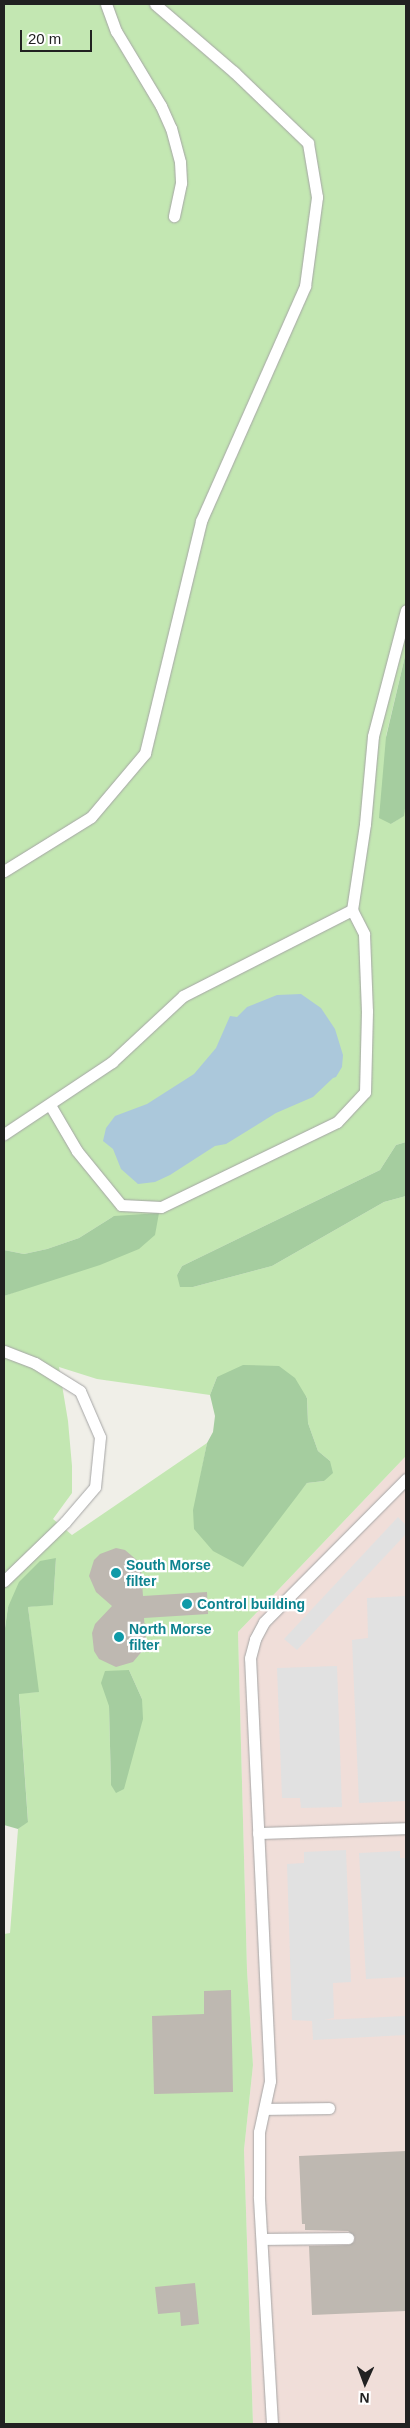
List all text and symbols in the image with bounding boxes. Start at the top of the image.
scale bar [22,20,95,52]
text: 20 m [28,30,61,47]
place label: South Morse filter [126,1557,211,1590]
marker: South Morse filter [110,1567,122,1579]
place label: Control building [197,1596,305,1612]
marker: Control building [181,1598,193,1610]
place label: North Morse filter [129,1621,211,1654]
marker: North Morse filter [113,1631,125,1643]
north arrow [340,2358,390,2408]
text: N [359,2390,370,2406]

